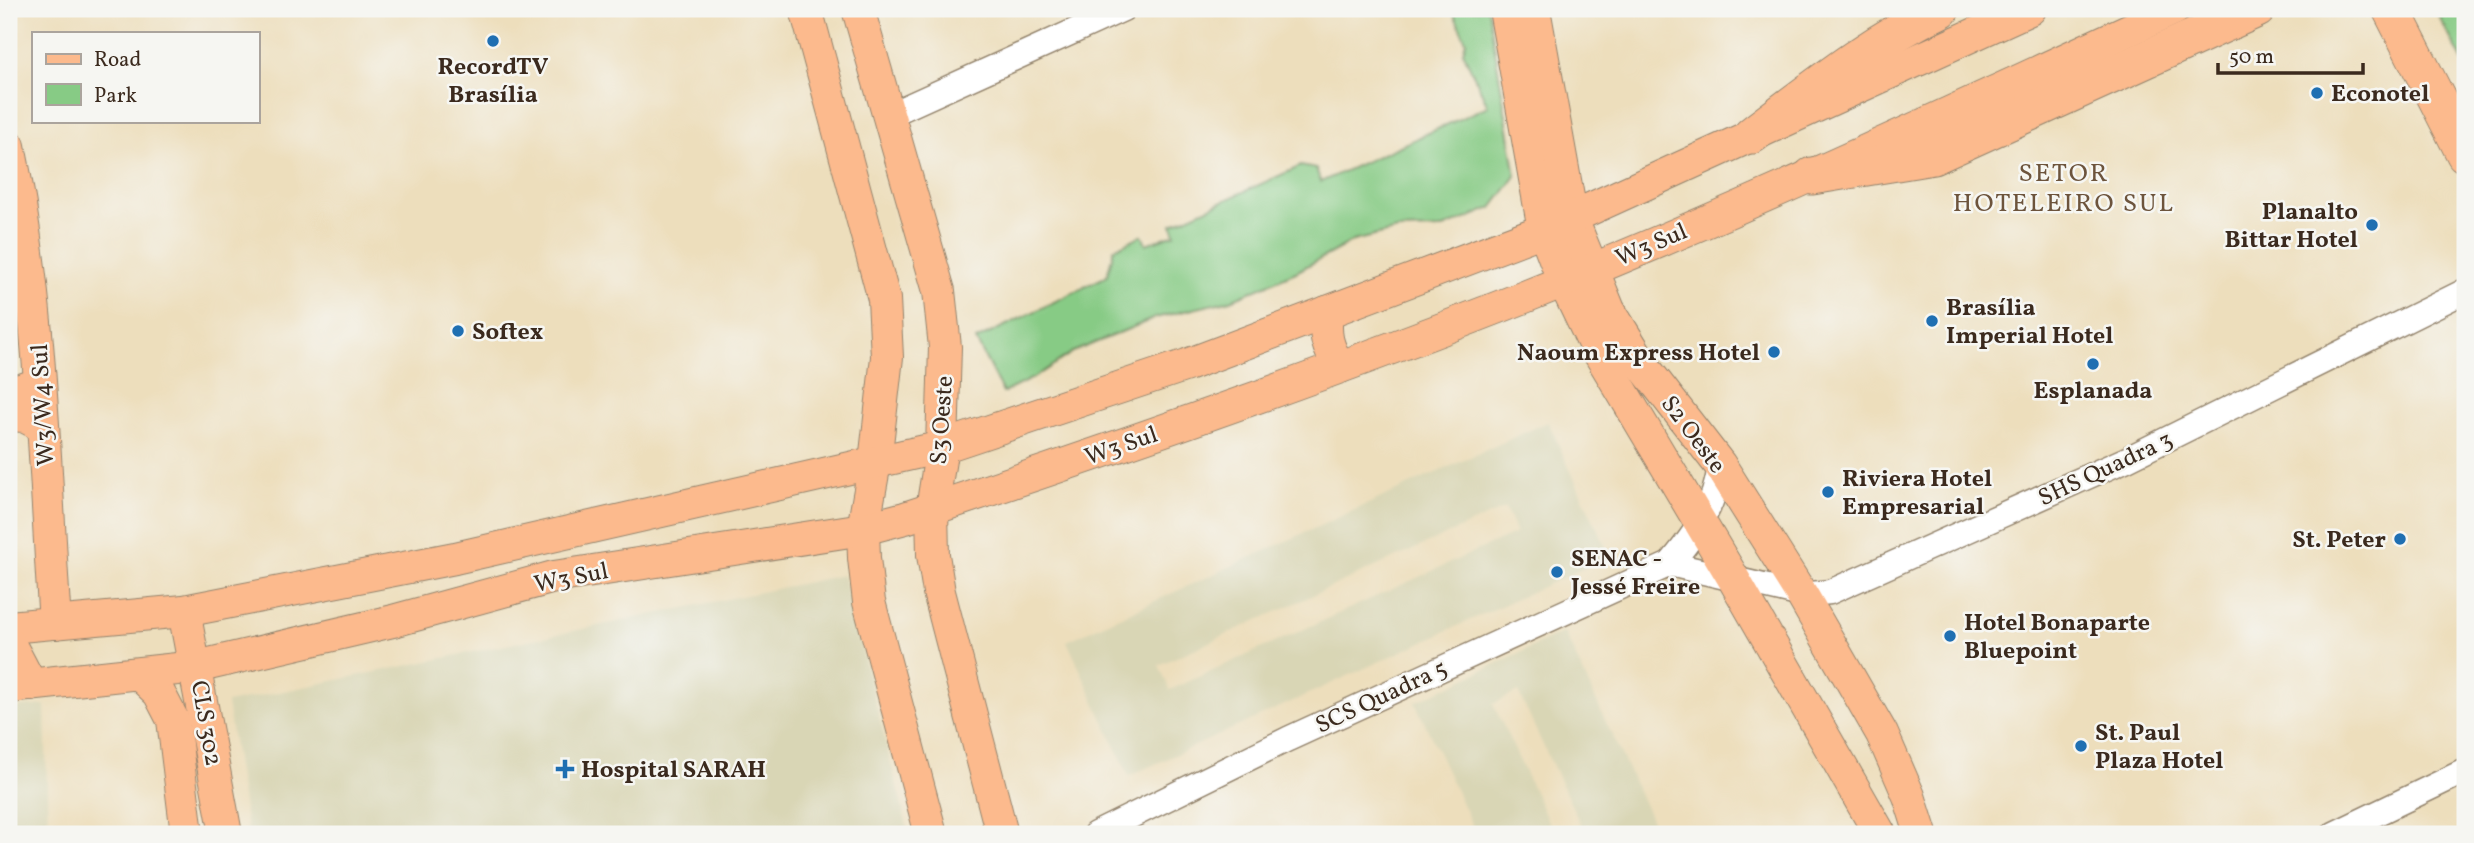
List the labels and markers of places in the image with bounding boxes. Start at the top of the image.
marker: RecordTV Brasília [485,33,501,49]
place label: RecordTV Brasília [438,51,549,113]
place label: Econotel [2331,78,2429,112]
marker: Econotel [2309,85,2325,101]
place label: Planalto Bittar Hotel [2224,196,2358,258]
marker: Planalto Bittar Hotel [2364,217,2380,233]
place label: Brasília Imperial Hotel [1946,292,2113,354]
marker: Brasília Imperial Hotel [1924,313,1940,329]
place label: Softex [472,316,543,350]
marker: Softex [450,323,466,339]
place label: Naoum Express Hotel [1517,337,1760,371]
marker: Naoum Express Hotel [1766,344,1782,360]
marker: Esplanada [2085,356,2101,372]
place label: Esplanada [2034,375,2152,409]
place label: Riviera Hotel Empresarial [1842,463,1992,525]
marker: Riviera Hotel Empresarial [1820,484,1836,500]
place label: St. Peter [2292,524,2386,558]
marker: St. Peter [2392,531,2408,547]
place label: SENAC - Jessé Freire [1570,543,1700,605]
marker: SENAC - Jessé Freire [1549,564,1565,580]
place label: Hotel Bonaparte Bluepoint [1964,607,2150,669]
marker: Hotel Bonaparte Bluepoint [1942,628,1958,644]
place label: St. Paul Plaza Hotel [2095,717,2224,779]
marker: St. Paul Plaza Hotel [2073,738,2089,754]
place label: Hospital SARAH [581,754,766,788]
marker: Hospital SARAH [555,759,575,779]

